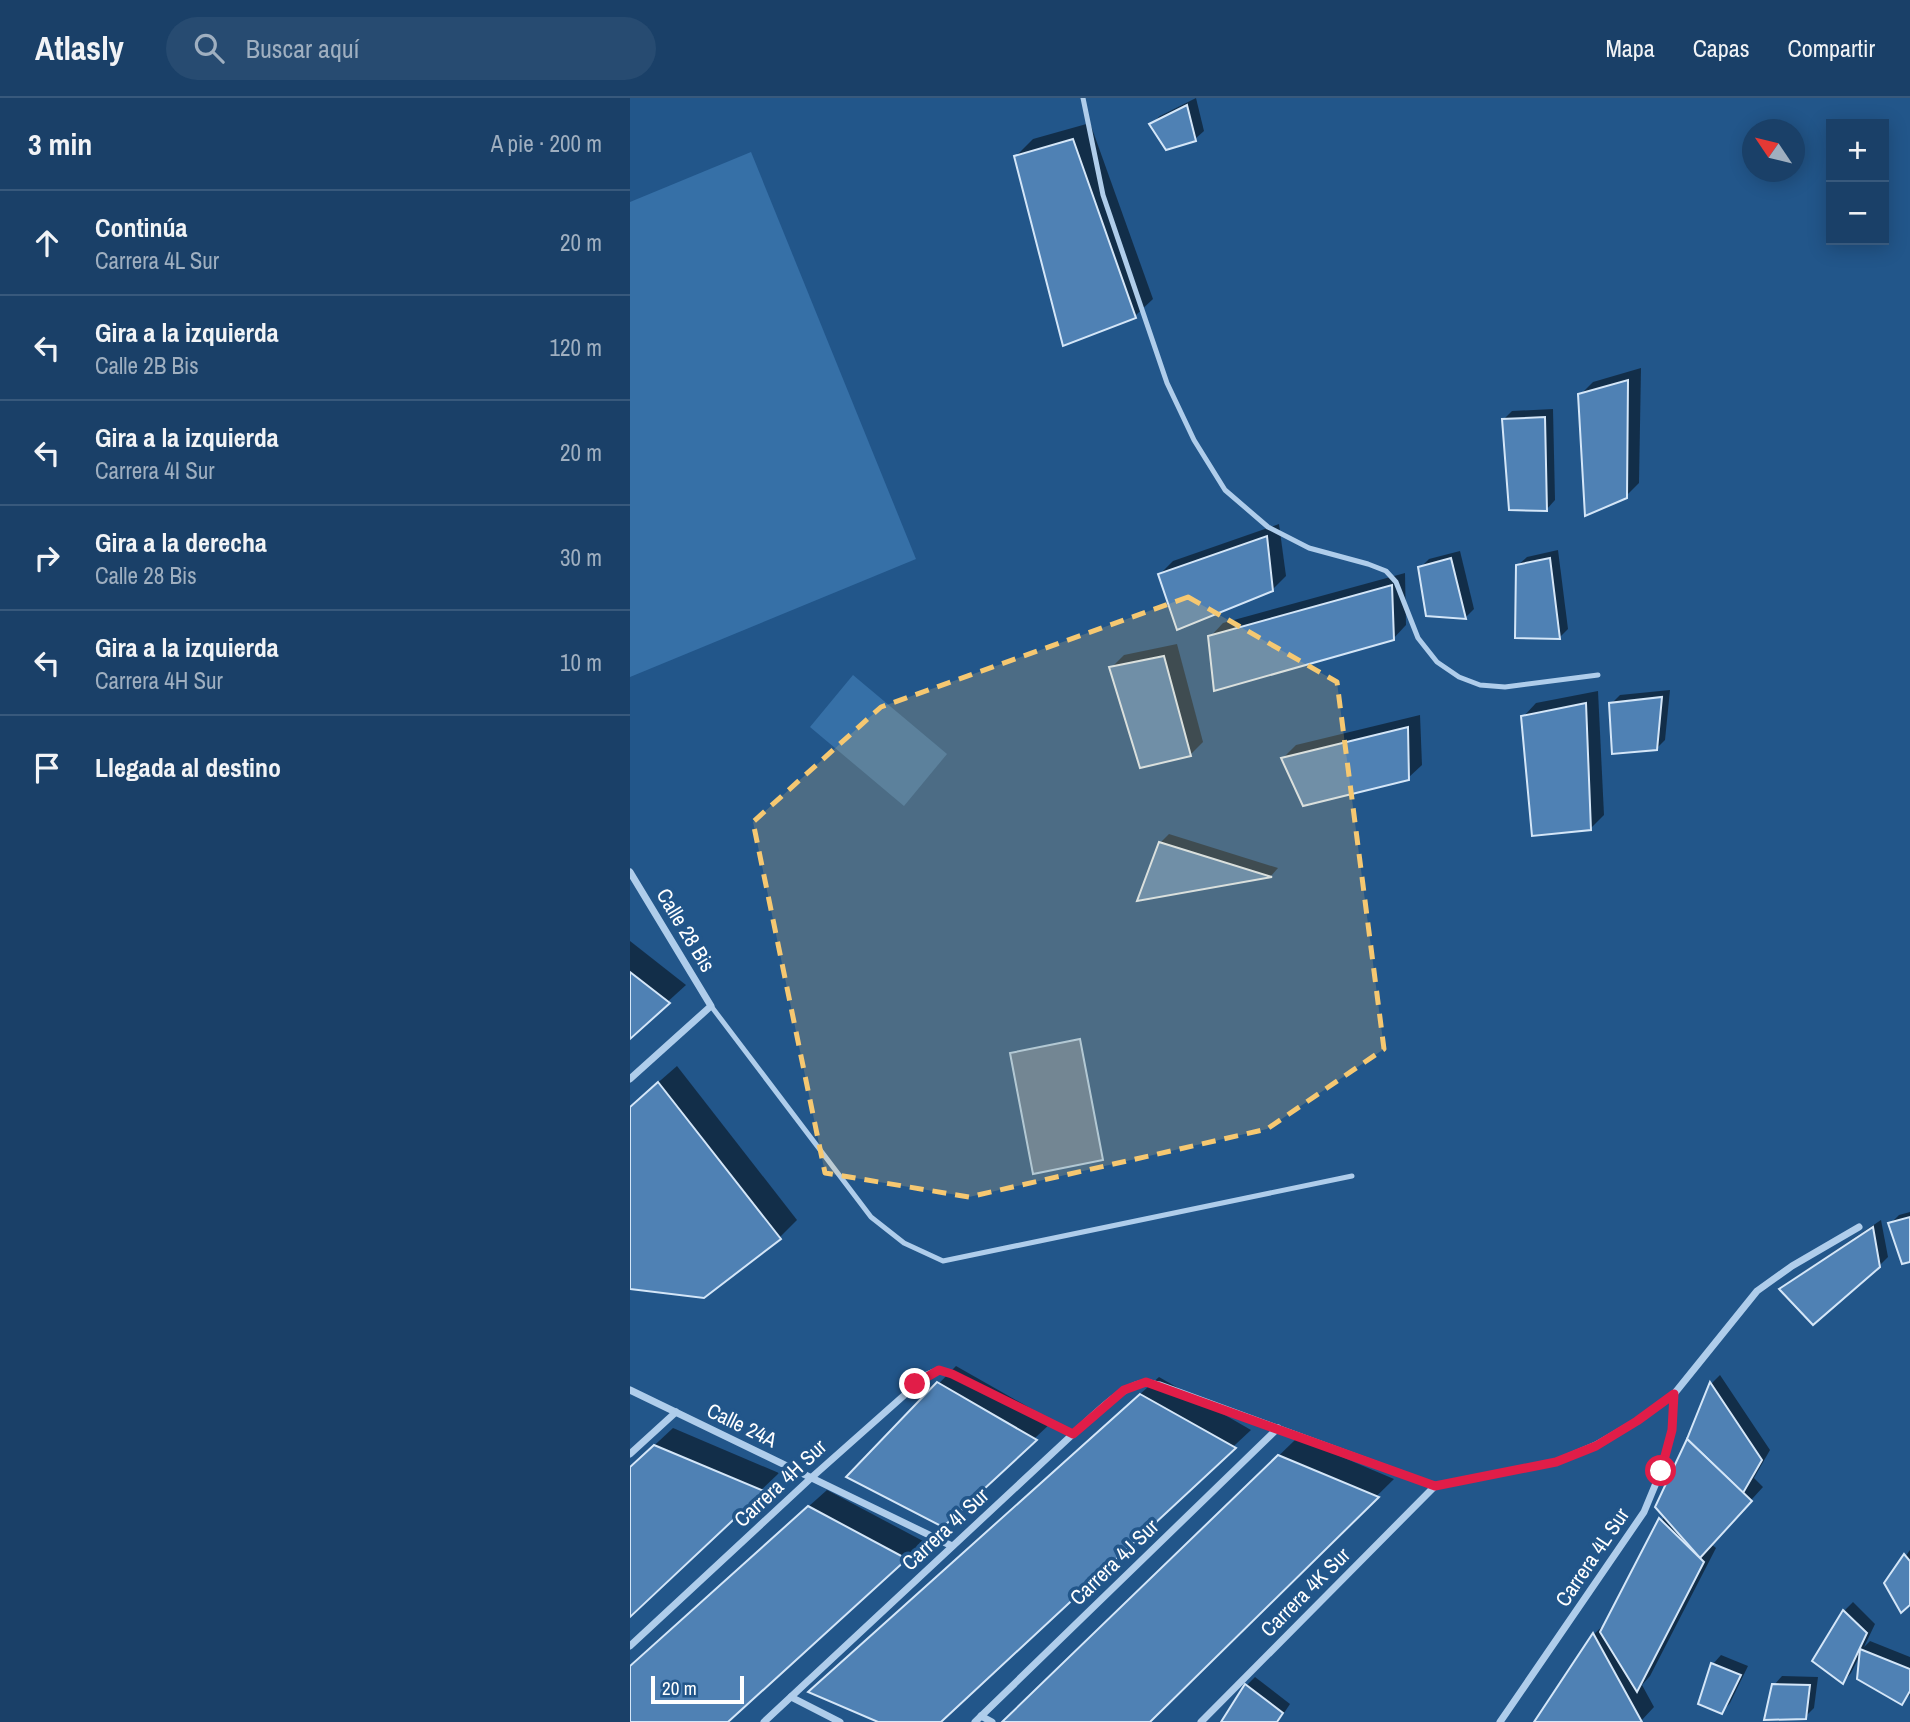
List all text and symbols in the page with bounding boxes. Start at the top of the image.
search box [166,17,656,80]
text: Atlasly [35,26,124,70]
icon: search [190,29,228,67]
text: Buscar aquí [246,31,360,66]
text: Mapa [1605,32,1655,64]
text: Capas [1693,32,1750,64]
text: Compartir [1788,32,1875,64]
north arrow [1742,119,1805,182]
map controls [1826,119,1889,245]
button: + [1826,119,1889,182]
text: 3 min [28,124,92,164]
text: A pie · 200 m [491,128,602,159]
button: − [1826,182,1889,245]
text: Continúa [95,210,187,245]
icon: ahead [28,224,66,262]
text: 20 m [560,227,602,258]
text: Carrera 4L Sur [95,245,219,276]
text: Gira a la izquierda [95,315,279,350]
icon: left [28,329,66,367]
text: 120 m [550,332,602,363]
text: Calle 2B Bis [95,350,199,381]
text: Gira a la izquierda [95,420,279,455]
icon: left [28,434,66,472]
text: 20 m [560,437,602,468]
text: Carrera 4I Sur [95,455,215,486]
text: Gira a la derecha [95,525,267,560]
icon: right [28,539,66,577]
text: 30 m [560,542,602,573]
text: Calle 28 Bis [95,560,197,591]
text: Gira a la izquierda [95,630,279,665]
icon: left [28,644,66,682]
text: 10 m [560,647,602,678]
text: Carrera 4H Sur [95,665,223,696]
icon: arrive [28,749,66,787]
text: Llegada al destino [95,750,281,785]
street label: Calle 28 Bis [650,883,722,977]
route end [899,1368,930,1399]
street label: Calle 24A [702,1396,782,1455]
street label: Carrera 4H Sur [727,1432,833,1533]
route start [1645,1455,1676,1486]
street label: Carrera 4I Sur [895,1481,995,1577]
street label: Carrera 4L Sur [1548,1502,1636,1612]
street label: Carrera 4J Sur [1063,1512,1165,1612]
street label: Carrera 4K Sur [1254,1541,1356,1643]
scale bar [651,1673,744,1705]
text: 20 m [662,1675,697,1701]

